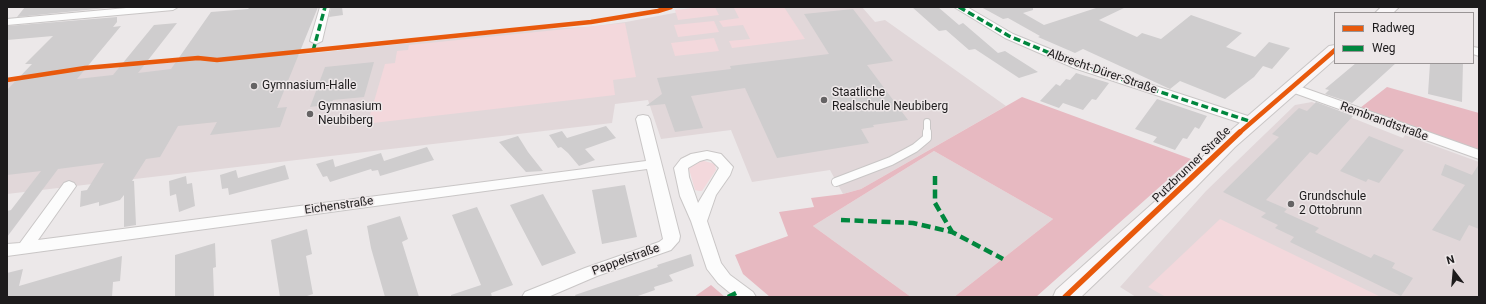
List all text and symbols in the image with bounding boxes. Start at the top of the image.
legend [1334,12,1474,64]
text: Radweg [1372,21,1415,35]
text: Weg [1372,41,1396,55]
street label: Albrecht-Dürer-Straße [1045,46,1159,98]
place label: Gymnasium-Halle [262,79,356,93]
marker: Gymnasium-Halle [249,81,259,91]
place label: Staatliche Realschule Neubiberg [832,86,948,114]
marker: Staatliche Realschule Neubiberg [819,95,829,105]
street label: Rembrandtstraße [1338,99,1430,145]
place label: Gymnasium Neubiberg [318,100,382,128]
marker: Gymnasium Neubiberg [305,109,315,119]
street label: Putzbrunner Straße [1150,124,1234,206]
place label: Grundschule 2 Ottobrunn [1299,190,1366,218]
street label: Eichenstraße [304,194,374,218]
marker: Grundschule 2 Ottobrunn [1286,199,1296,209]
street label: Pappelstraße [590,241,662,279]
north arrow [1434,252,1474,292]
text: N [1445,253,1456,267]

